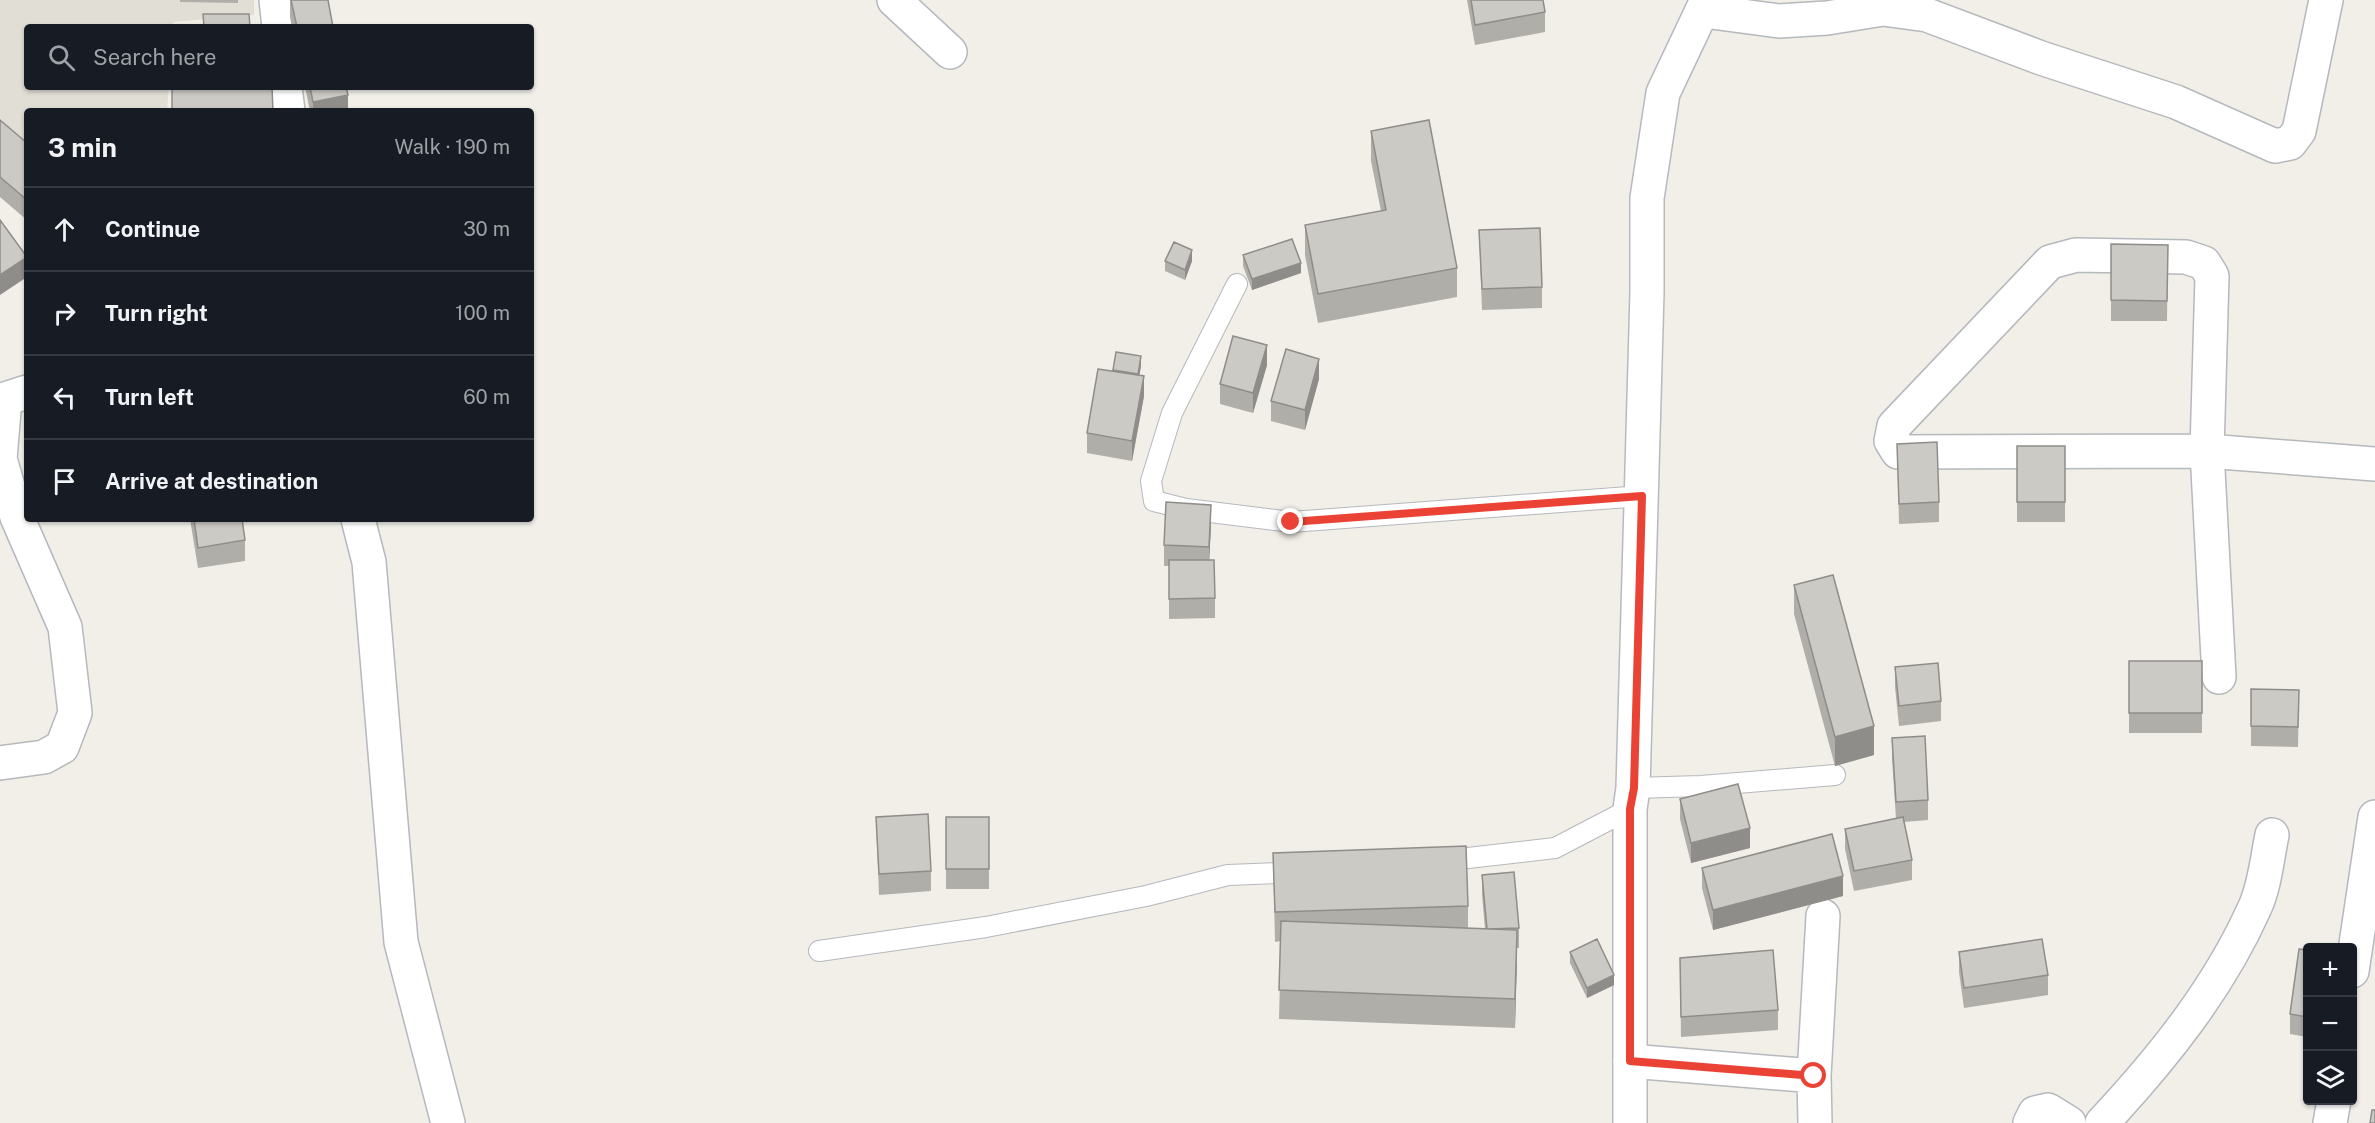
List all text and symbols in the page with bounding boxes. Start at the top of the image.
search box [24,24,534,90]
icon: search [45,41,78,74]
text: Search here [93,44,217,70]
text: 3 min [48,132,117,163]
text: Walk · 190 m [394,135,510,159]
icon: ahead [48,213,81,246]
text: Continue [105,216,200,242]
text: 30 m [463,217,510,241]
icon: right [48,297,81,330]
text: Turn right [105,300,208,326]
text: 100 m [455,301,510,325]
icon: left [48,381,81,414]
text: Turn left [105,384,194,410]
text: 60 m [463,385,510,409]
icon: arrive [48,465,81,498]
text: Arrive at destination [105,468,318,494]
route end [1277,508,1303,534]
map controls [2303,943,2357,1105]
button: + [2303,943,2357,997]
button: − [2303,997,2357,1051]
button: layers [2303,1051,2357,1105]
route start [1800,1062,1826,1088]

